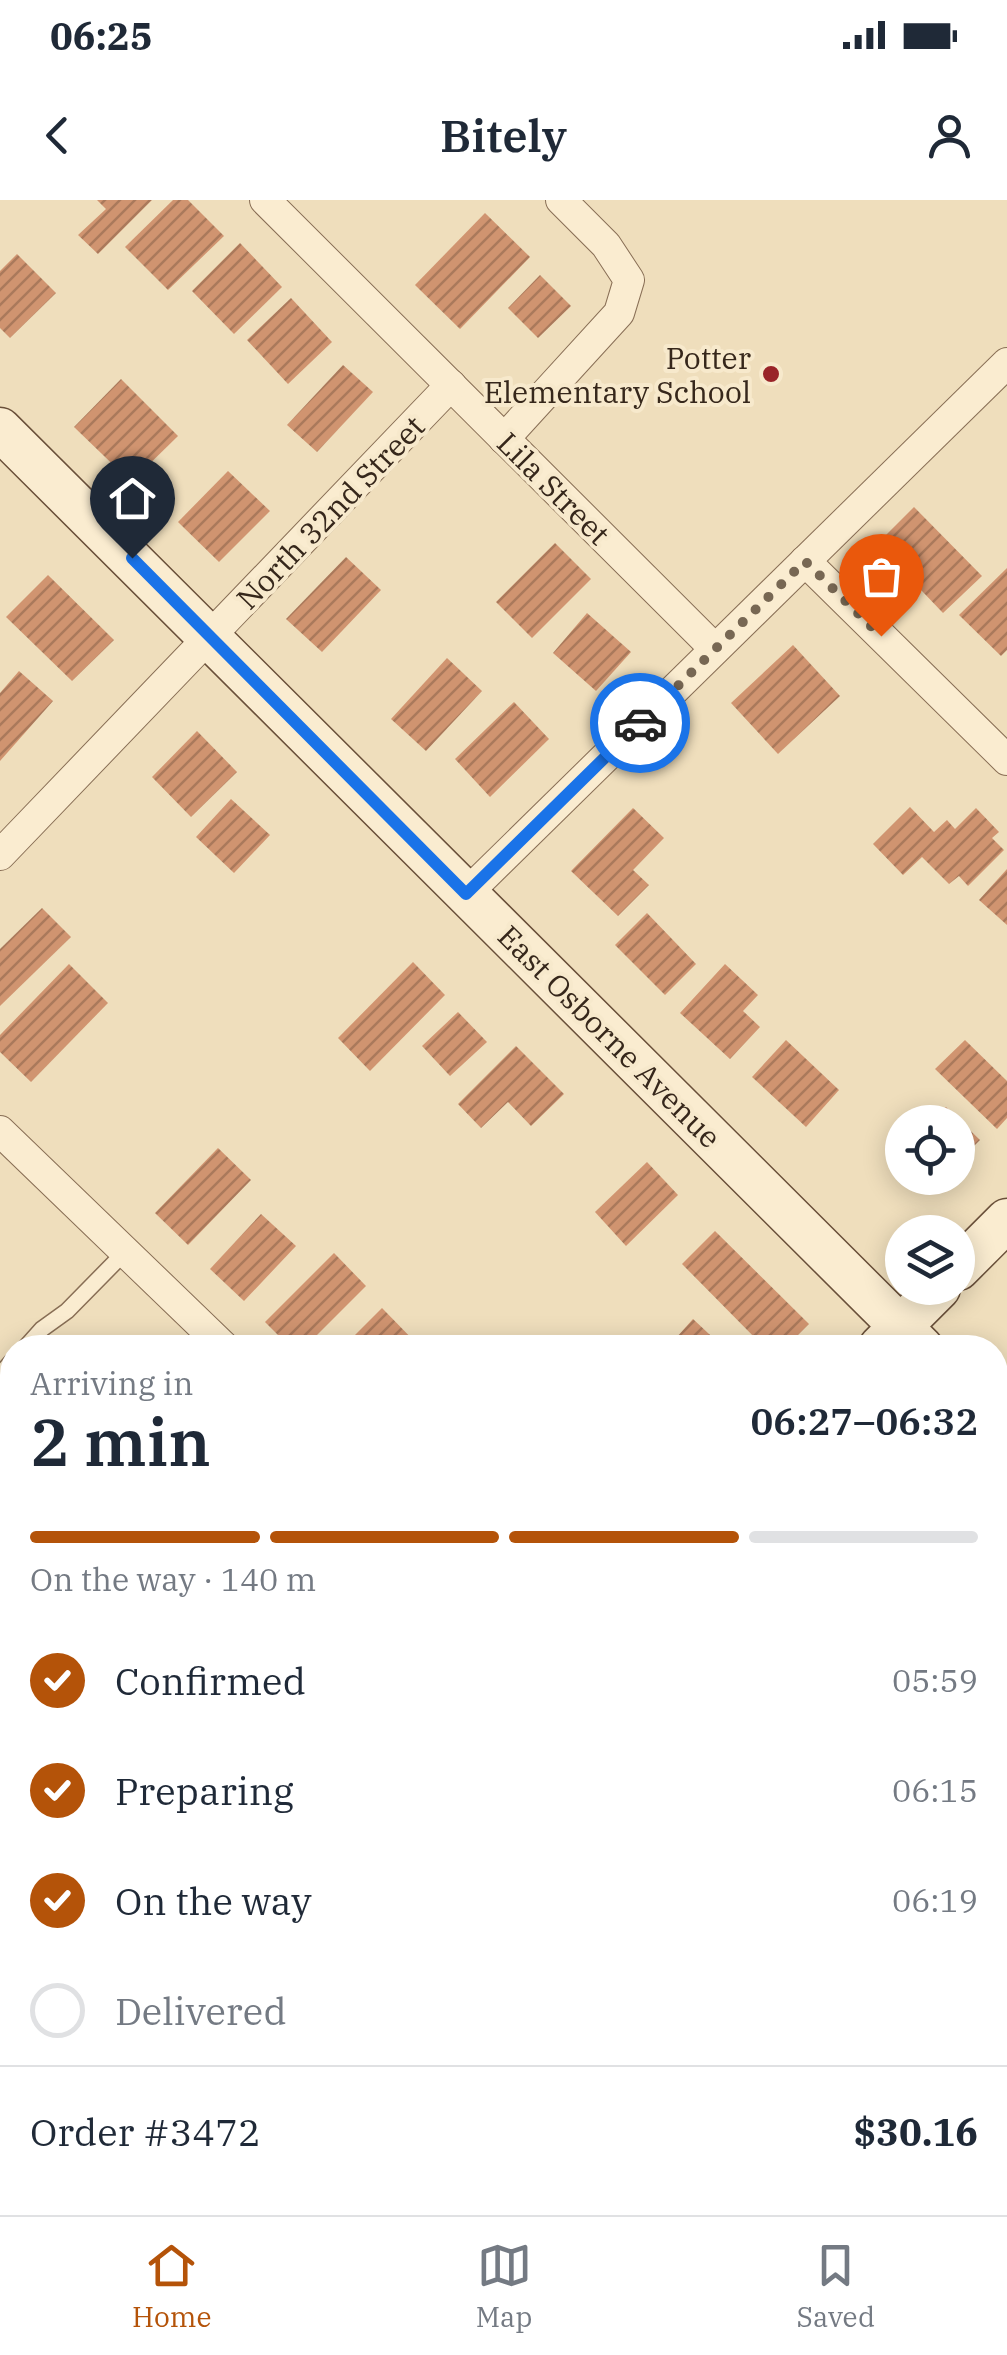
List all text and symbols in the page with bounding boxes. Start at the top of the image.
text: 06:25 [50,11,153,60]
text: Bitely [440,106,567,164]
icon: back [30,108,85,163]
icon: person [922,108,977,163]
place label: Potter Elementary School [484,338,751,411]
marker: Potter Elementary School [760,363,782,385]
street label: North 32nd Street [228,407,432,617]
street label: Lila Street [489,423,619,553]
pin [90,456,175,559]
icon: home [105,471,160,526]
pin [839,534,924,637]
icon: bag [854,549,909,604]
courier [590,673,690,773]
icon: car [613,696,668,751]
street label: East Osborne Avenue [490,916,730,1156]
map controls [885,1105,975,1305]
button: locate [885,1105,975,1195]
button: layers [885,1215,975,1305]
text: Arriving in [30,1362,193,1404]
text: 06:27–06:32 [751,1396,978,1445]
text: 2 min [30,1399,211,1484]
text: On the way · 140 m [30,1558,316,1600]
icon: check [30,1653,85,1708]
text: Confirmed [115,1656,306,1705]
text: 05:59 [892,1659,978,1701]
icon: check [30,1763,85,1818]
text: Preparing [115,1766,294,1815]
text: 06:15 [892,1769,978,1811]
icon: check [30,1873,85,1928]
text: On the way [115,1876,312,1925]
text: 06:19 [892,1879,978,1921]
text: Delivered [115,1986,287,2035]
text: Order #3472 [30,2107,261,2156]
text: $30.16 [853,2107,978,2156]
tab: Home [132,2238,212,2335]
tab: Map [476,2238,533,2335]
tab: Saved [797,2238,875,2335]

